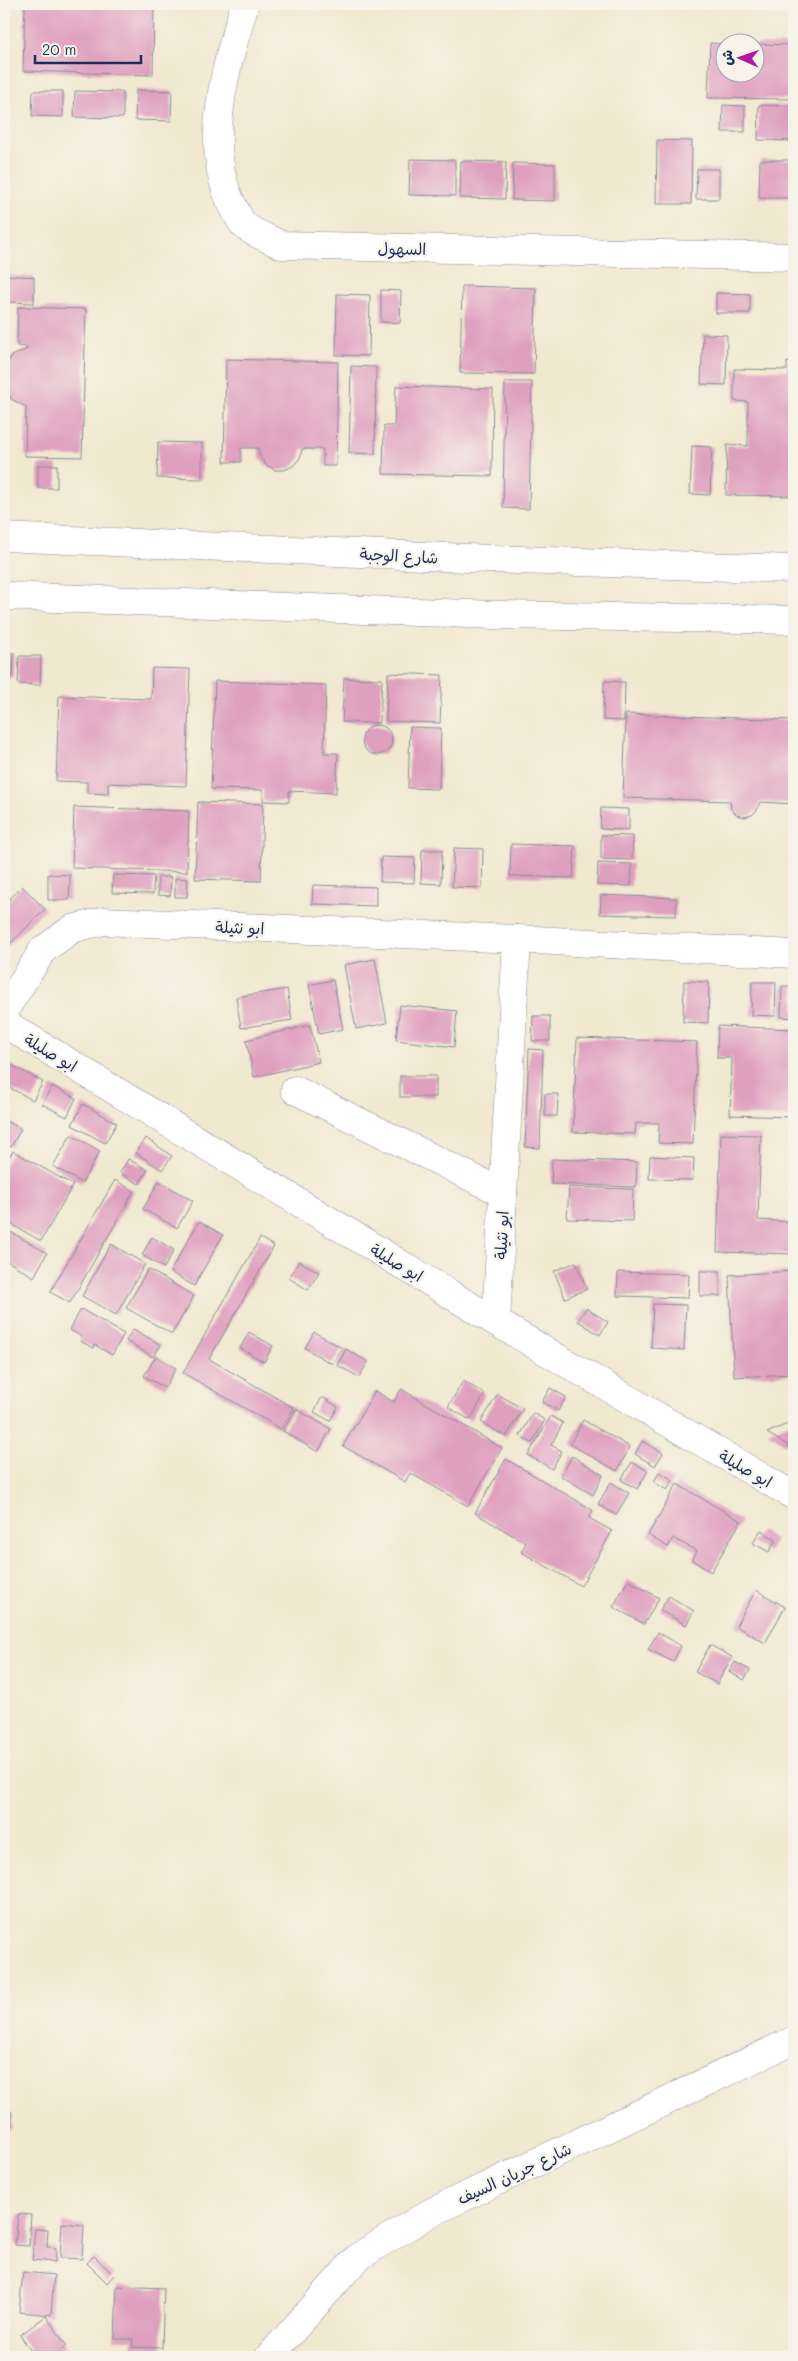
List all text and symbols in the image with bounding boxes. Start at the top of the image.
scale bar [35,32,141,64]
north arrow [716,32,766,82]
text: 20 m [42,39,76,59]
text: ش [717,49,736,66]
street label: السهول [378,237,426,260]
street label: شارع الوجبة [359,542,439,570]
street label: ابو نثيلة [215,916,265,939]
street label: ابو صليلة [20,1028,81,1077]
street label: ابو نثيلة [489,1210,514,1260]
street label: ابو صليلة [366,1238,427,1287]
street label: ابو صليلة [715,1444,776,1492]
street label: شارع جريان السيف [453,2137,575,2210]

